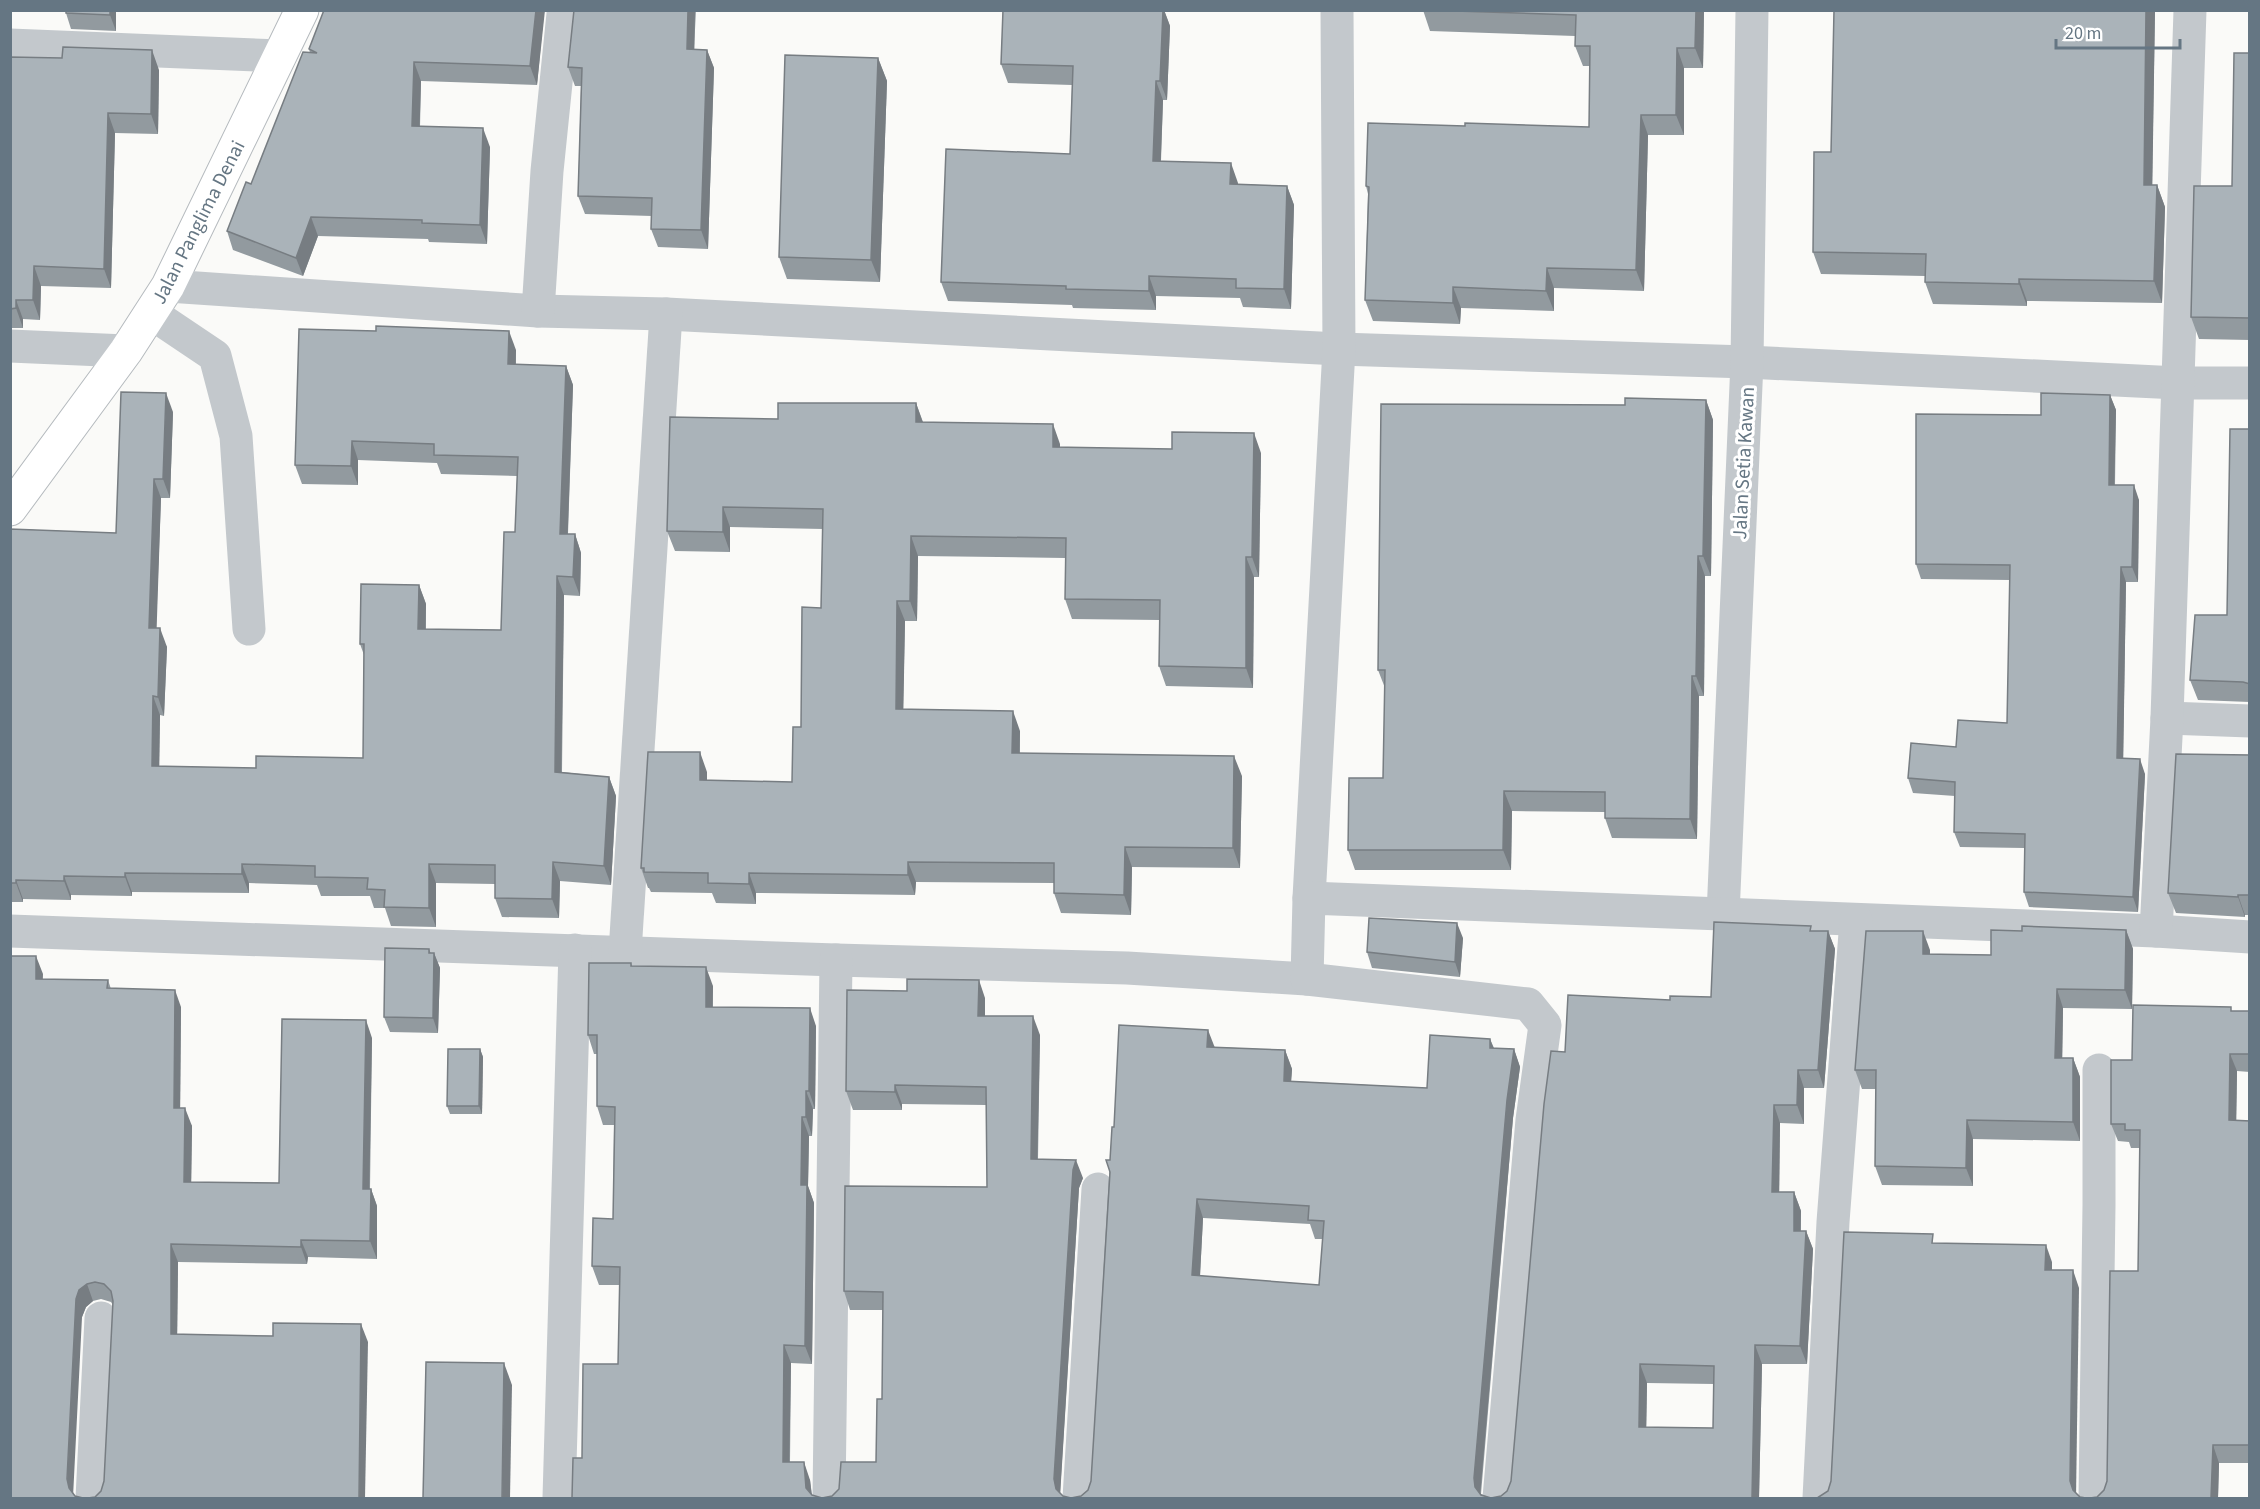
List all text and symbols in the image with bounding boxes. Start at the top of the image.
scale bar [2056,12,2180,50]
text: 20 m [2065,21,2101,46]
street label: Jalan Panglima Denai [146,136,252,309]
street label: Jalan Setia Kawan [1726,386,1762,540]

